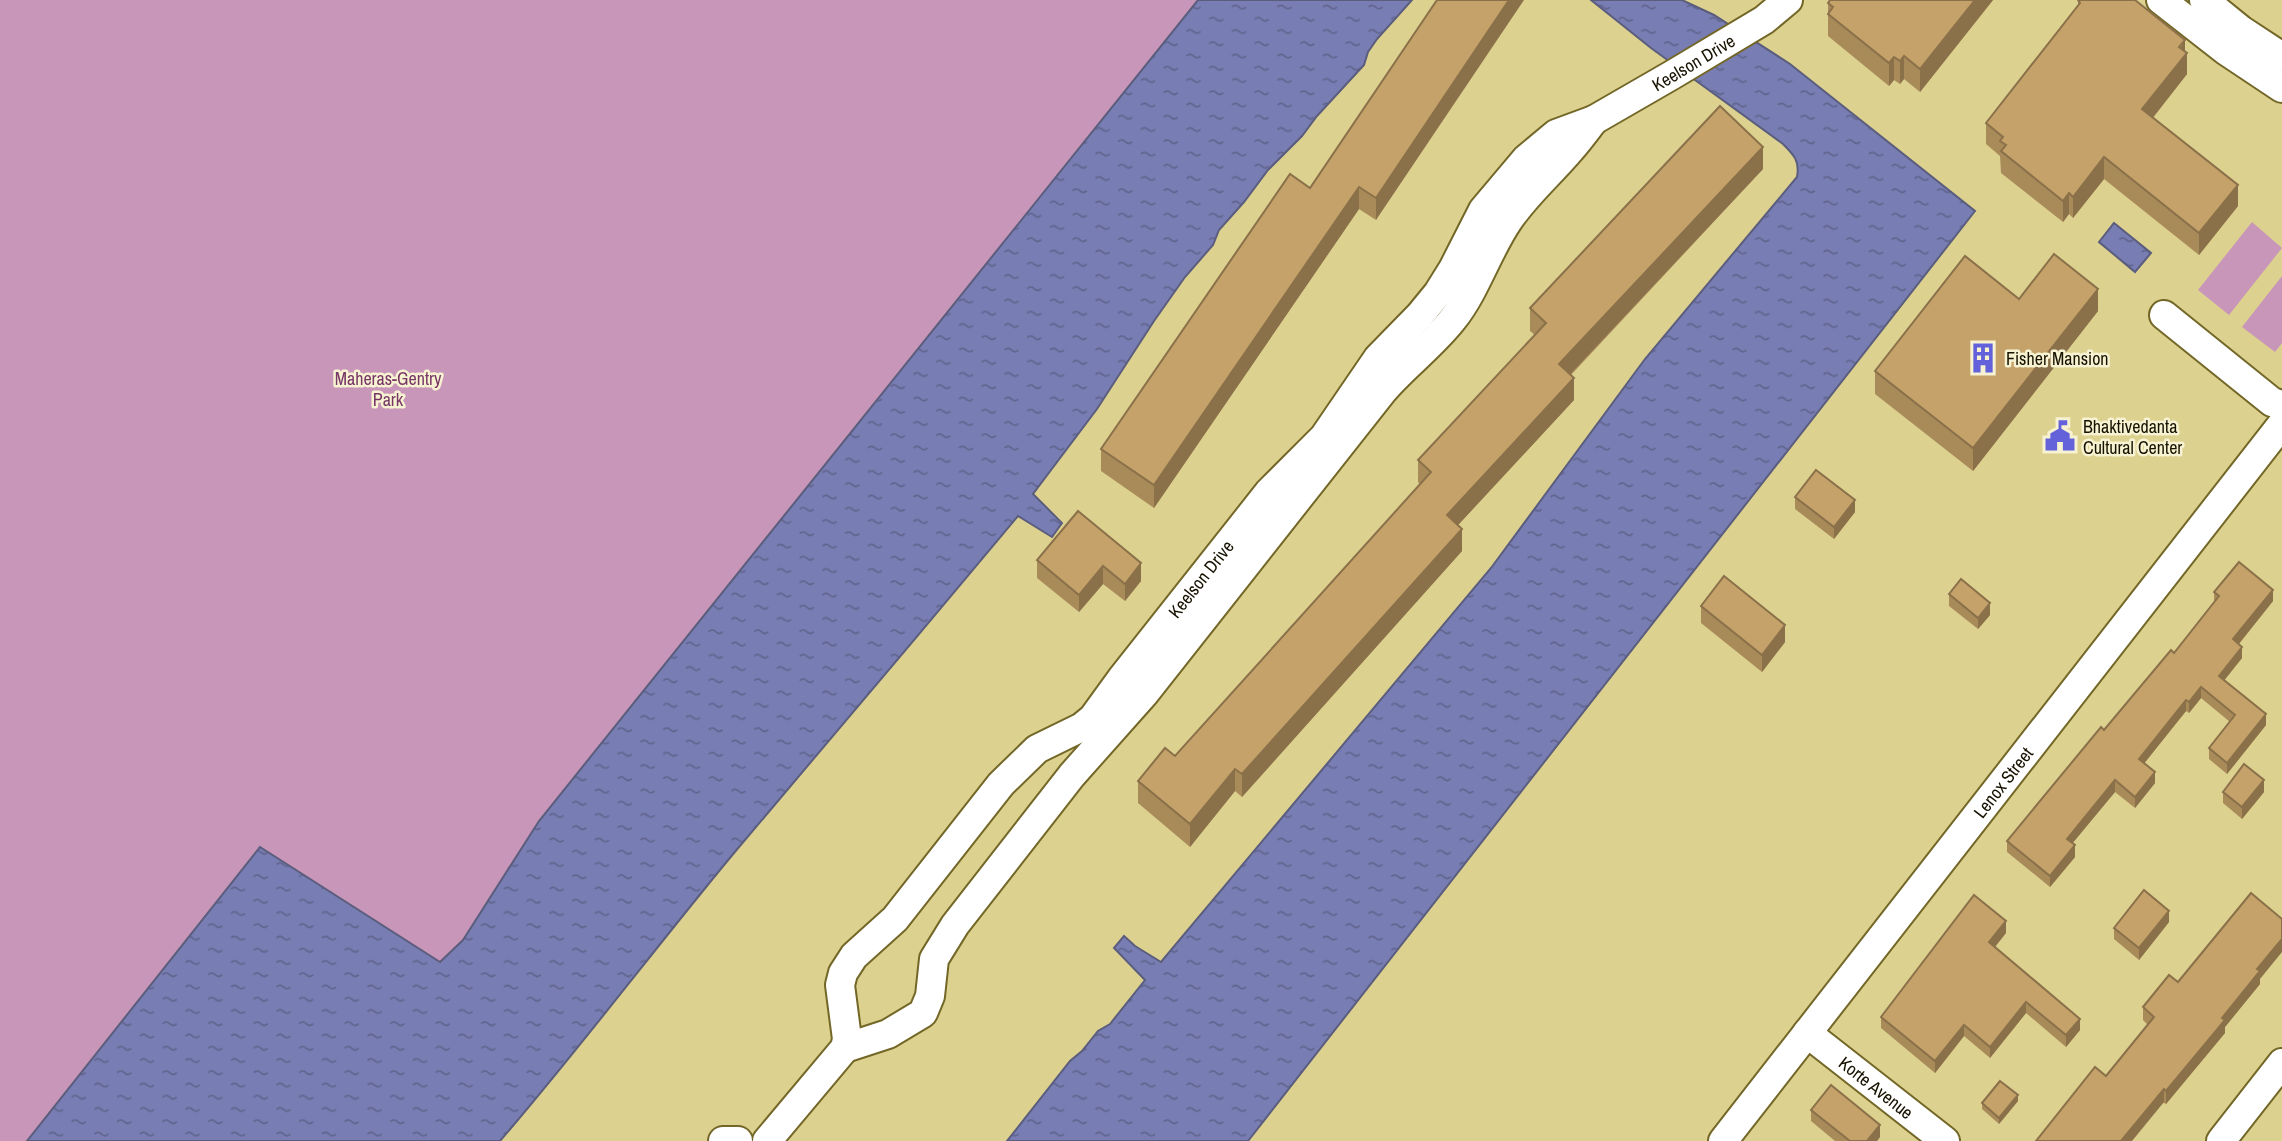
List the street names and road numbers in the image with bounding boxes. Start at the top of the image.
street label: Keelson Drive [1647,28,1739,97]
street label: Keelson Drive [1162,535,1239,623]
street label: Lenox Street [1967,741,2038,823]
street label: Korte Avenue [1834,1050,1919,1124]

